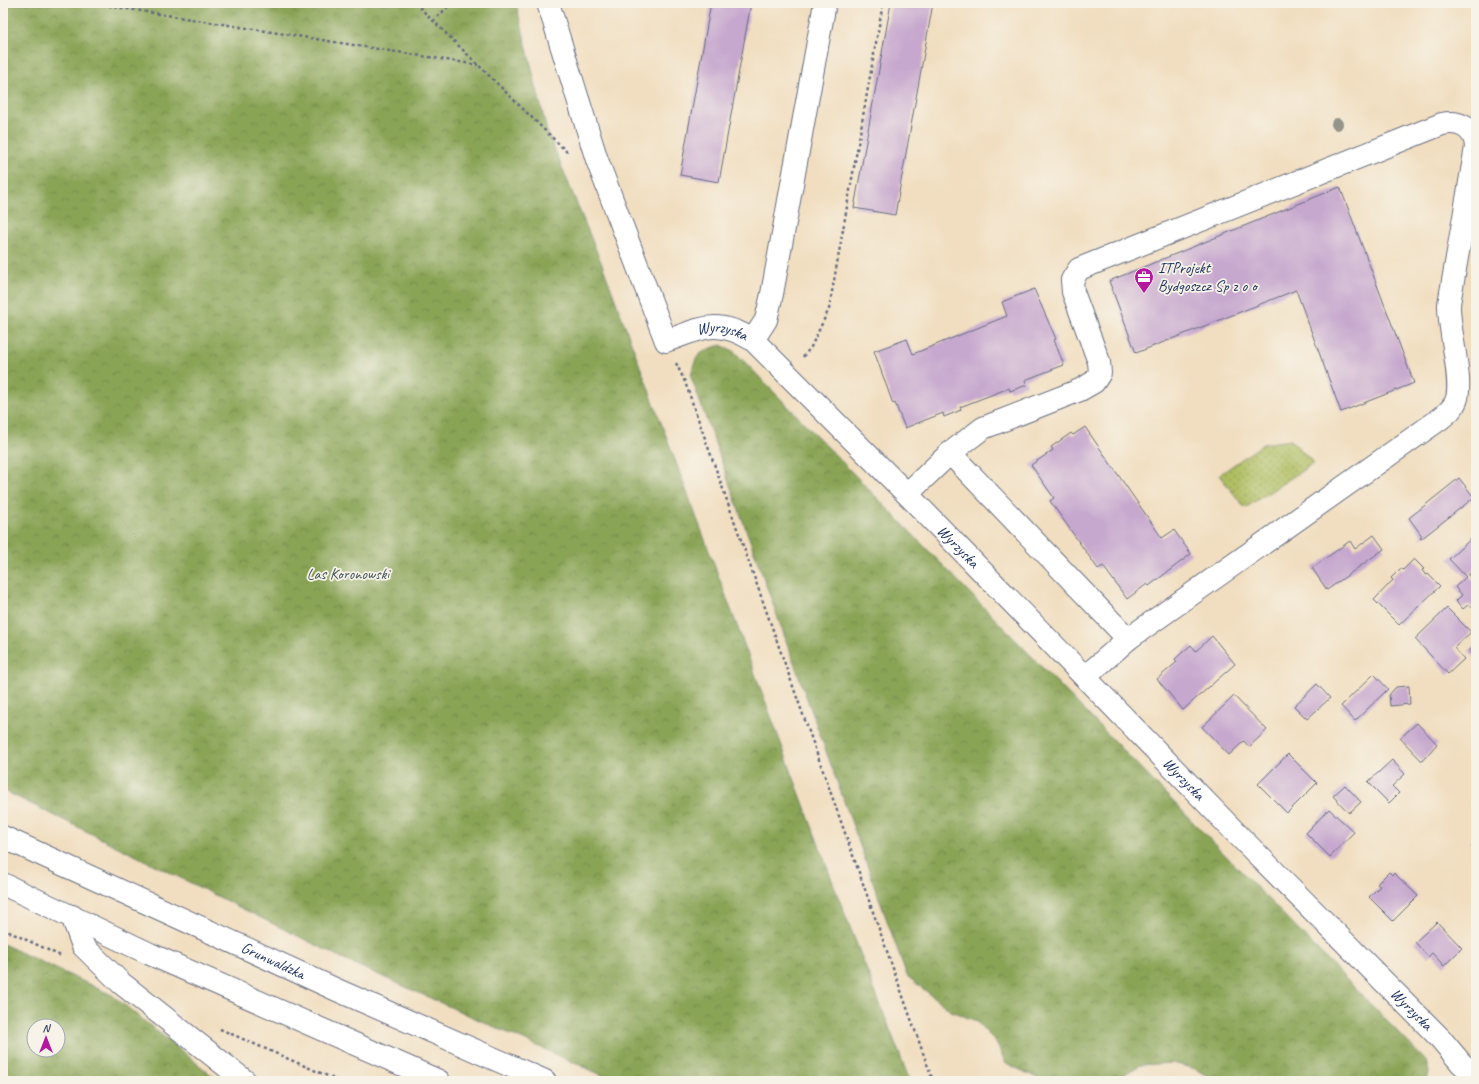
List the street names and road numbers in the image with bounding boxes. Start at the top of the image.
street label: Wyrzyska [695,317,752,346]
street label: Wyrzyska [933,521,984,573]
street label: Wyrzyska [1158,753,1210,805]
street label: Grunwaldzka [238,937,309,985]
street label: Wyrzyska [1386,984,1438,1036]

